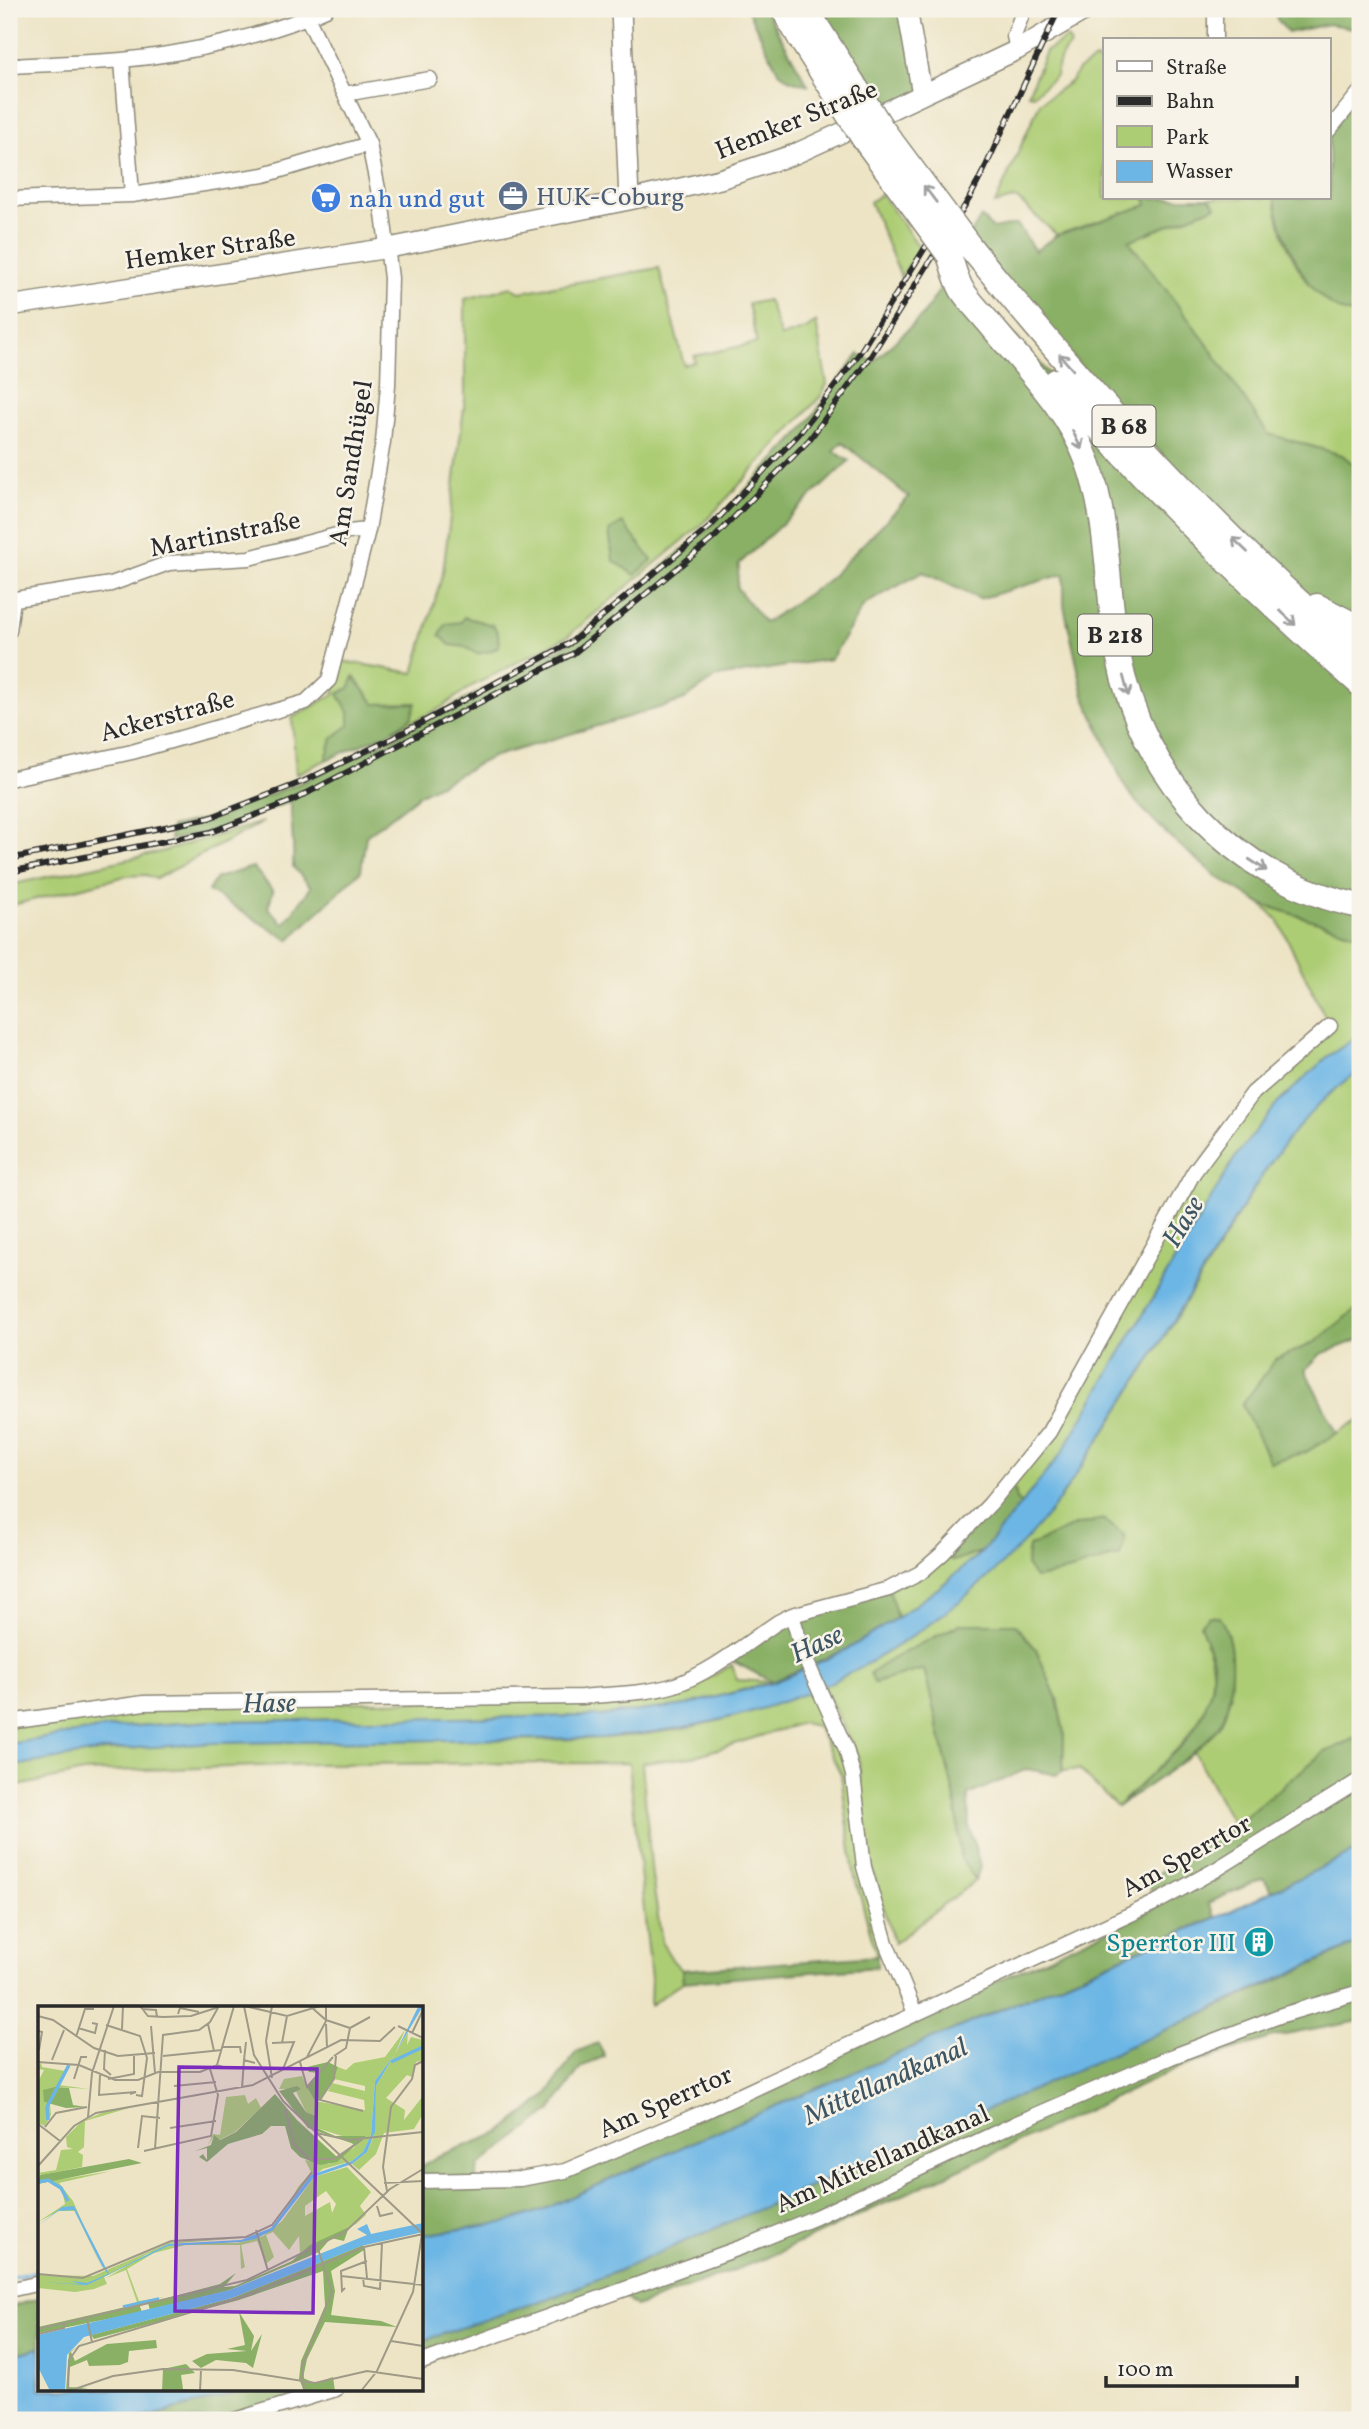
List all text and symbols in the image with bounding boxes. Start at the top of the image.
legend [1103,38,1330,200]
text: Straße [1166,54,1227,83]
street label: Hemker Straße [710,72,883,170]
text: Bahn [1166,88,1215,117]
text: Park [1166,124,1209,153]
text: Wasser [1166,158,1233,187]
office icon: HUK-Coburg [496,179,530,213]
place label: HUK-Coburg [536,180,685,216]
supermarket icon: nah und gut [309,181,343,215]
place label: nah und gut [349,182,485,218]
one-way arrow [922,185,937,204]
street label: Hemker Straße [122,220,298,280]
one-way arrow [1058,353,1074,371]
street label: Am Sandhügel [321,378,383,549]
road number: B 68 [1092,405,1156,446]
one-way arrow [1070,429,1084,450]
street label: Martinstraße [147,503,304,567]
one-way arrow [1231,536,1248,553]
one-way arrow [1279,610,1296,627]
road number: B 218 [1078,614,1152,656]
one-way arrow [1120,674,1133,697]
street label: Ackerstraße [96,682,239,752]
one-way arrow [1247,858,1267,872]
water label: Hase [1153,1189,1215,1256]
water label: Hase [784,1616,850,1674]
water label: Hase [242,1685,296,1724]
street label: Am Sperrtor [1116,1806,1259,1907]
building icon: Sperrtor III [1242,1925,1276,1959]
place label: Sperrtor III [1106,1926,1236,1962]
inset map [38,2006,424,2390]
water label: Mittellandkanal [797,2029,974,2136]
street label: Am Sperrtor [593,2057,739,2148]
street label: Am Mittellandkanal [770,2096,995,2223]
scale bar [1106,2345,1297,2389]
text: 100 m [1117,2356,1174,2385]

